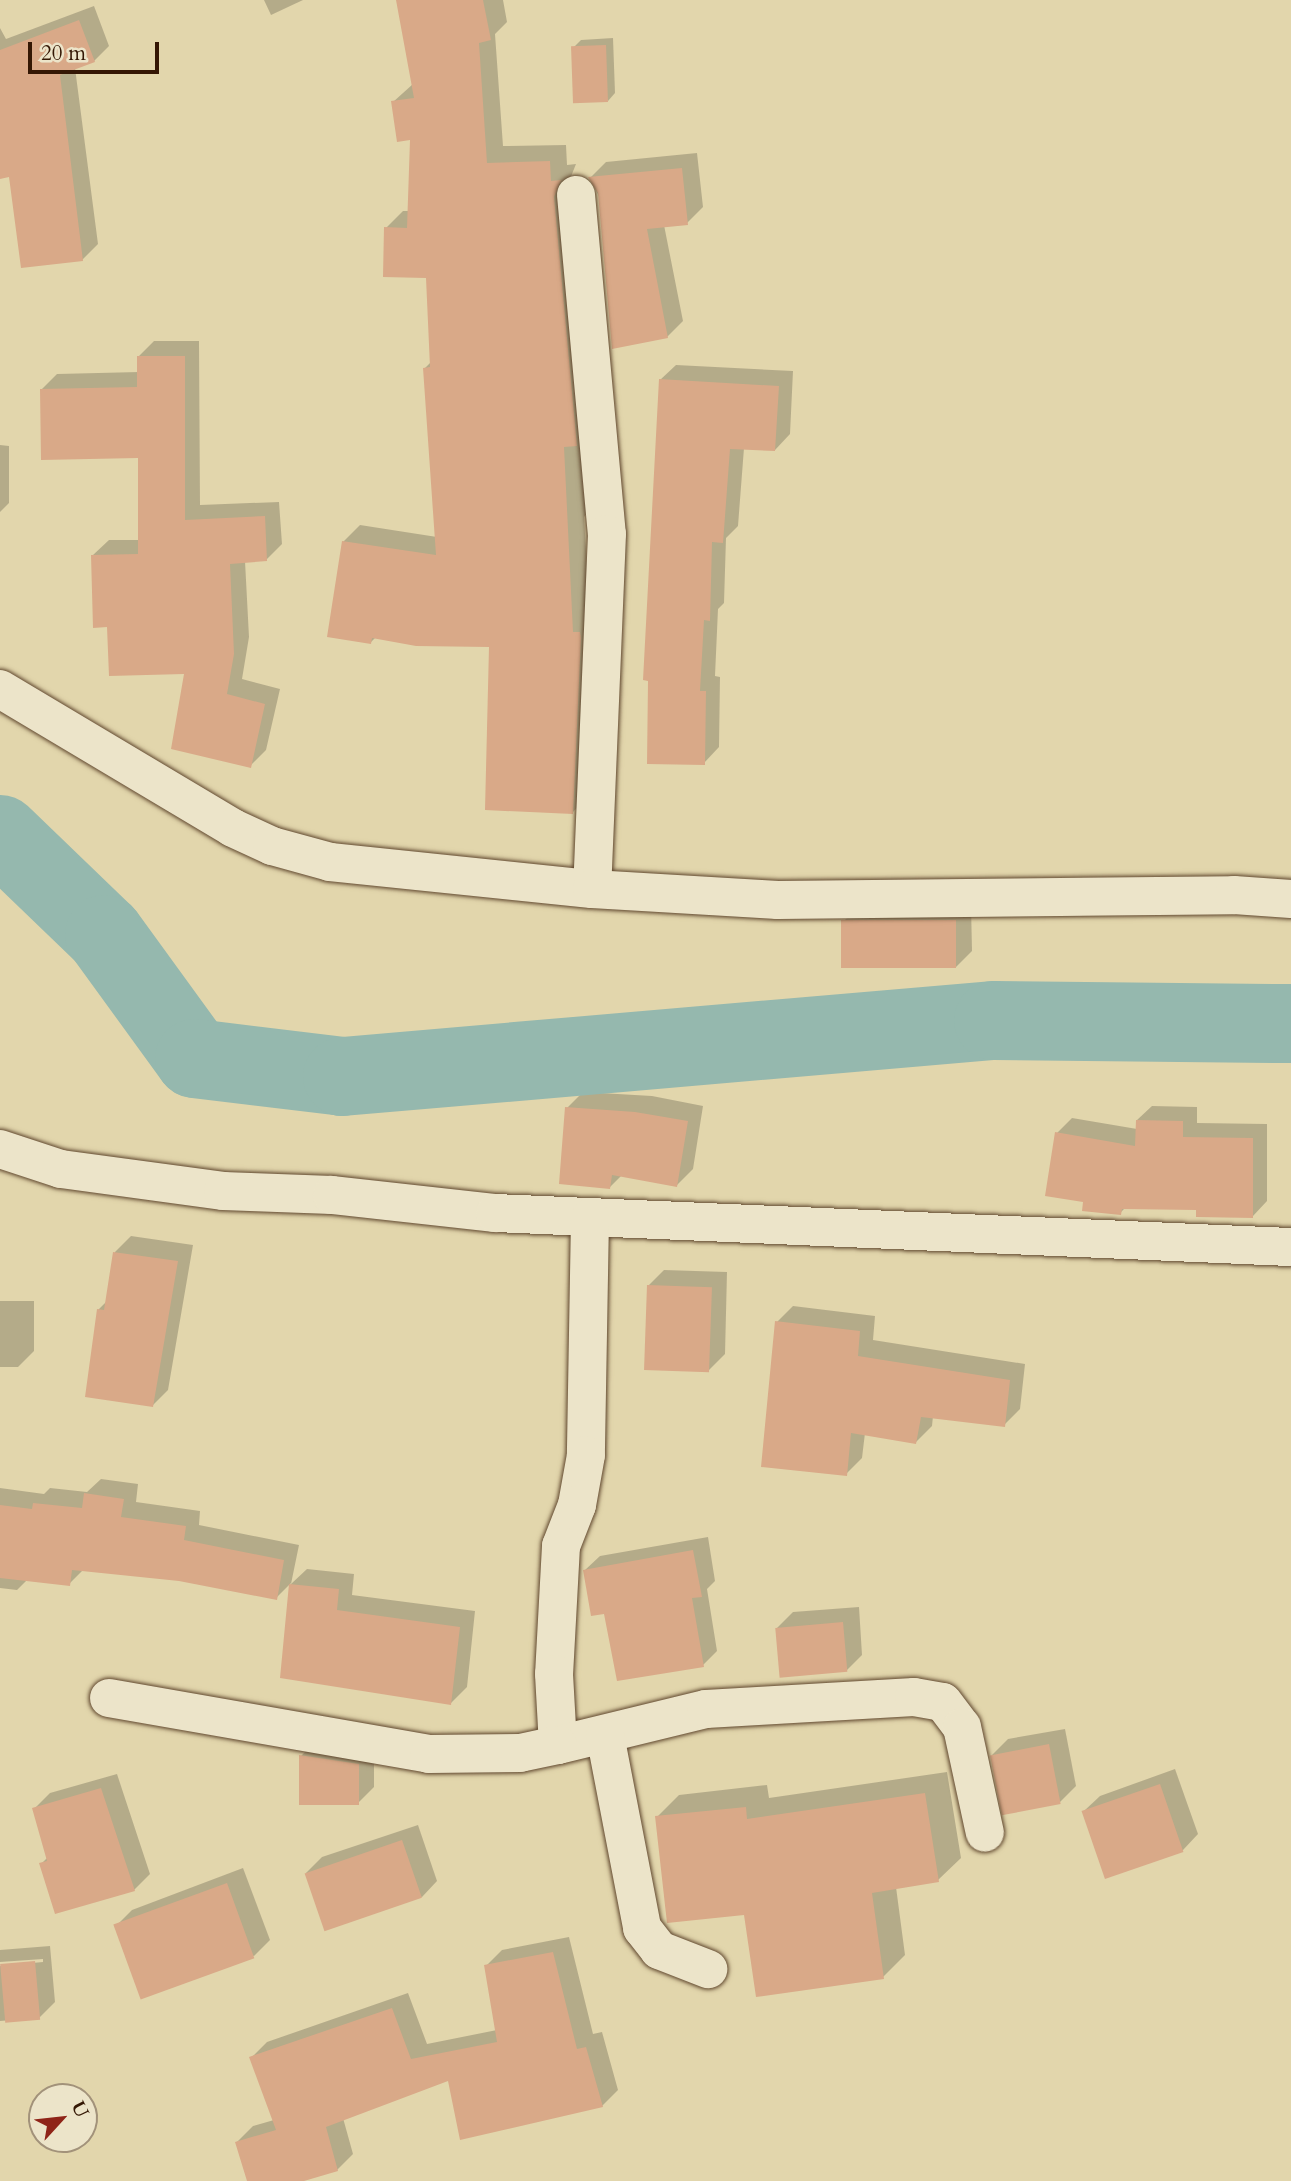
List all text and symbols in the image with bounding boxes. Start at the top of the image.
scale bar [32,28,163,72]
text: 20 m [41,39,86,68]
north arrow [28,2083,98,2153]
text: U [65,2097,95,2122]

